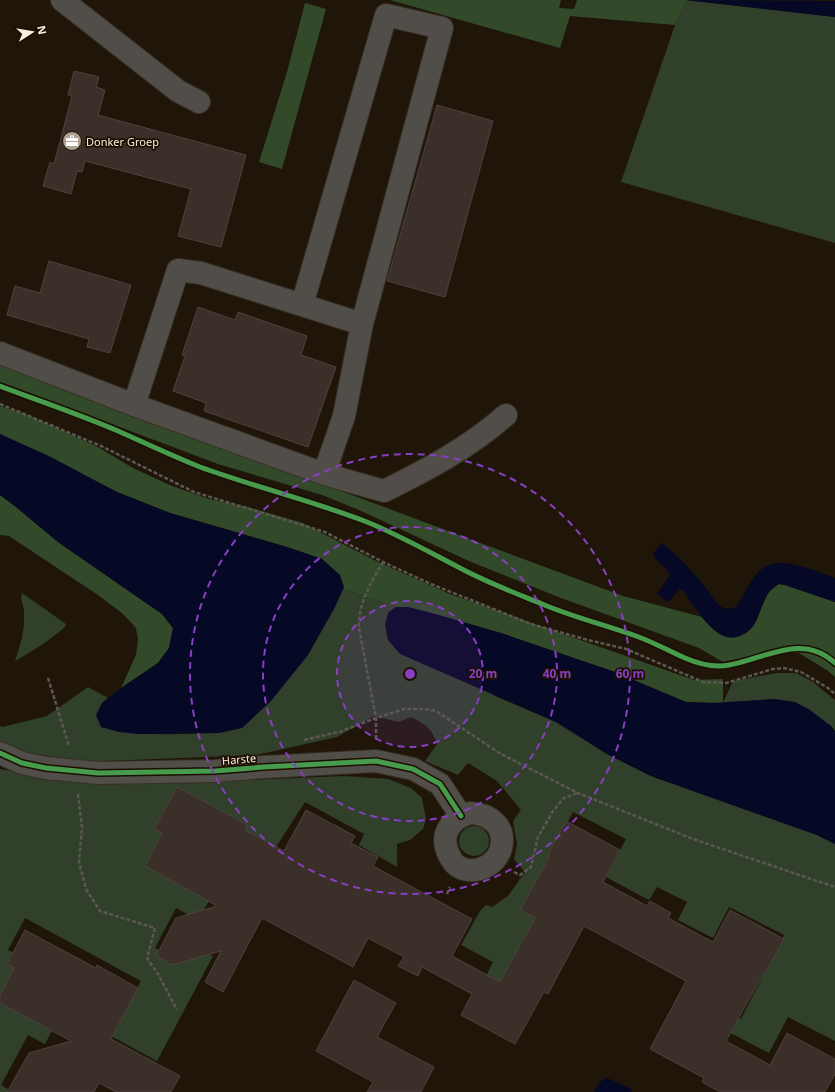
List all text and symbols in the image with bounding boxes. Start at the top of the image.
north arrow [12,12,52,52]
text: N [34,24,51,36]
office icon: Donker Groep [61,130,83,152]
place label: Donker Groep [86,134,159,149]
text: 20 m [469,665,497,682]
text: 40 m [543,665,571,682]
text: 60 m [616,665,644,682]
centre of rings [403,667,417,681]
street label: Harste [221,750,257,768]

